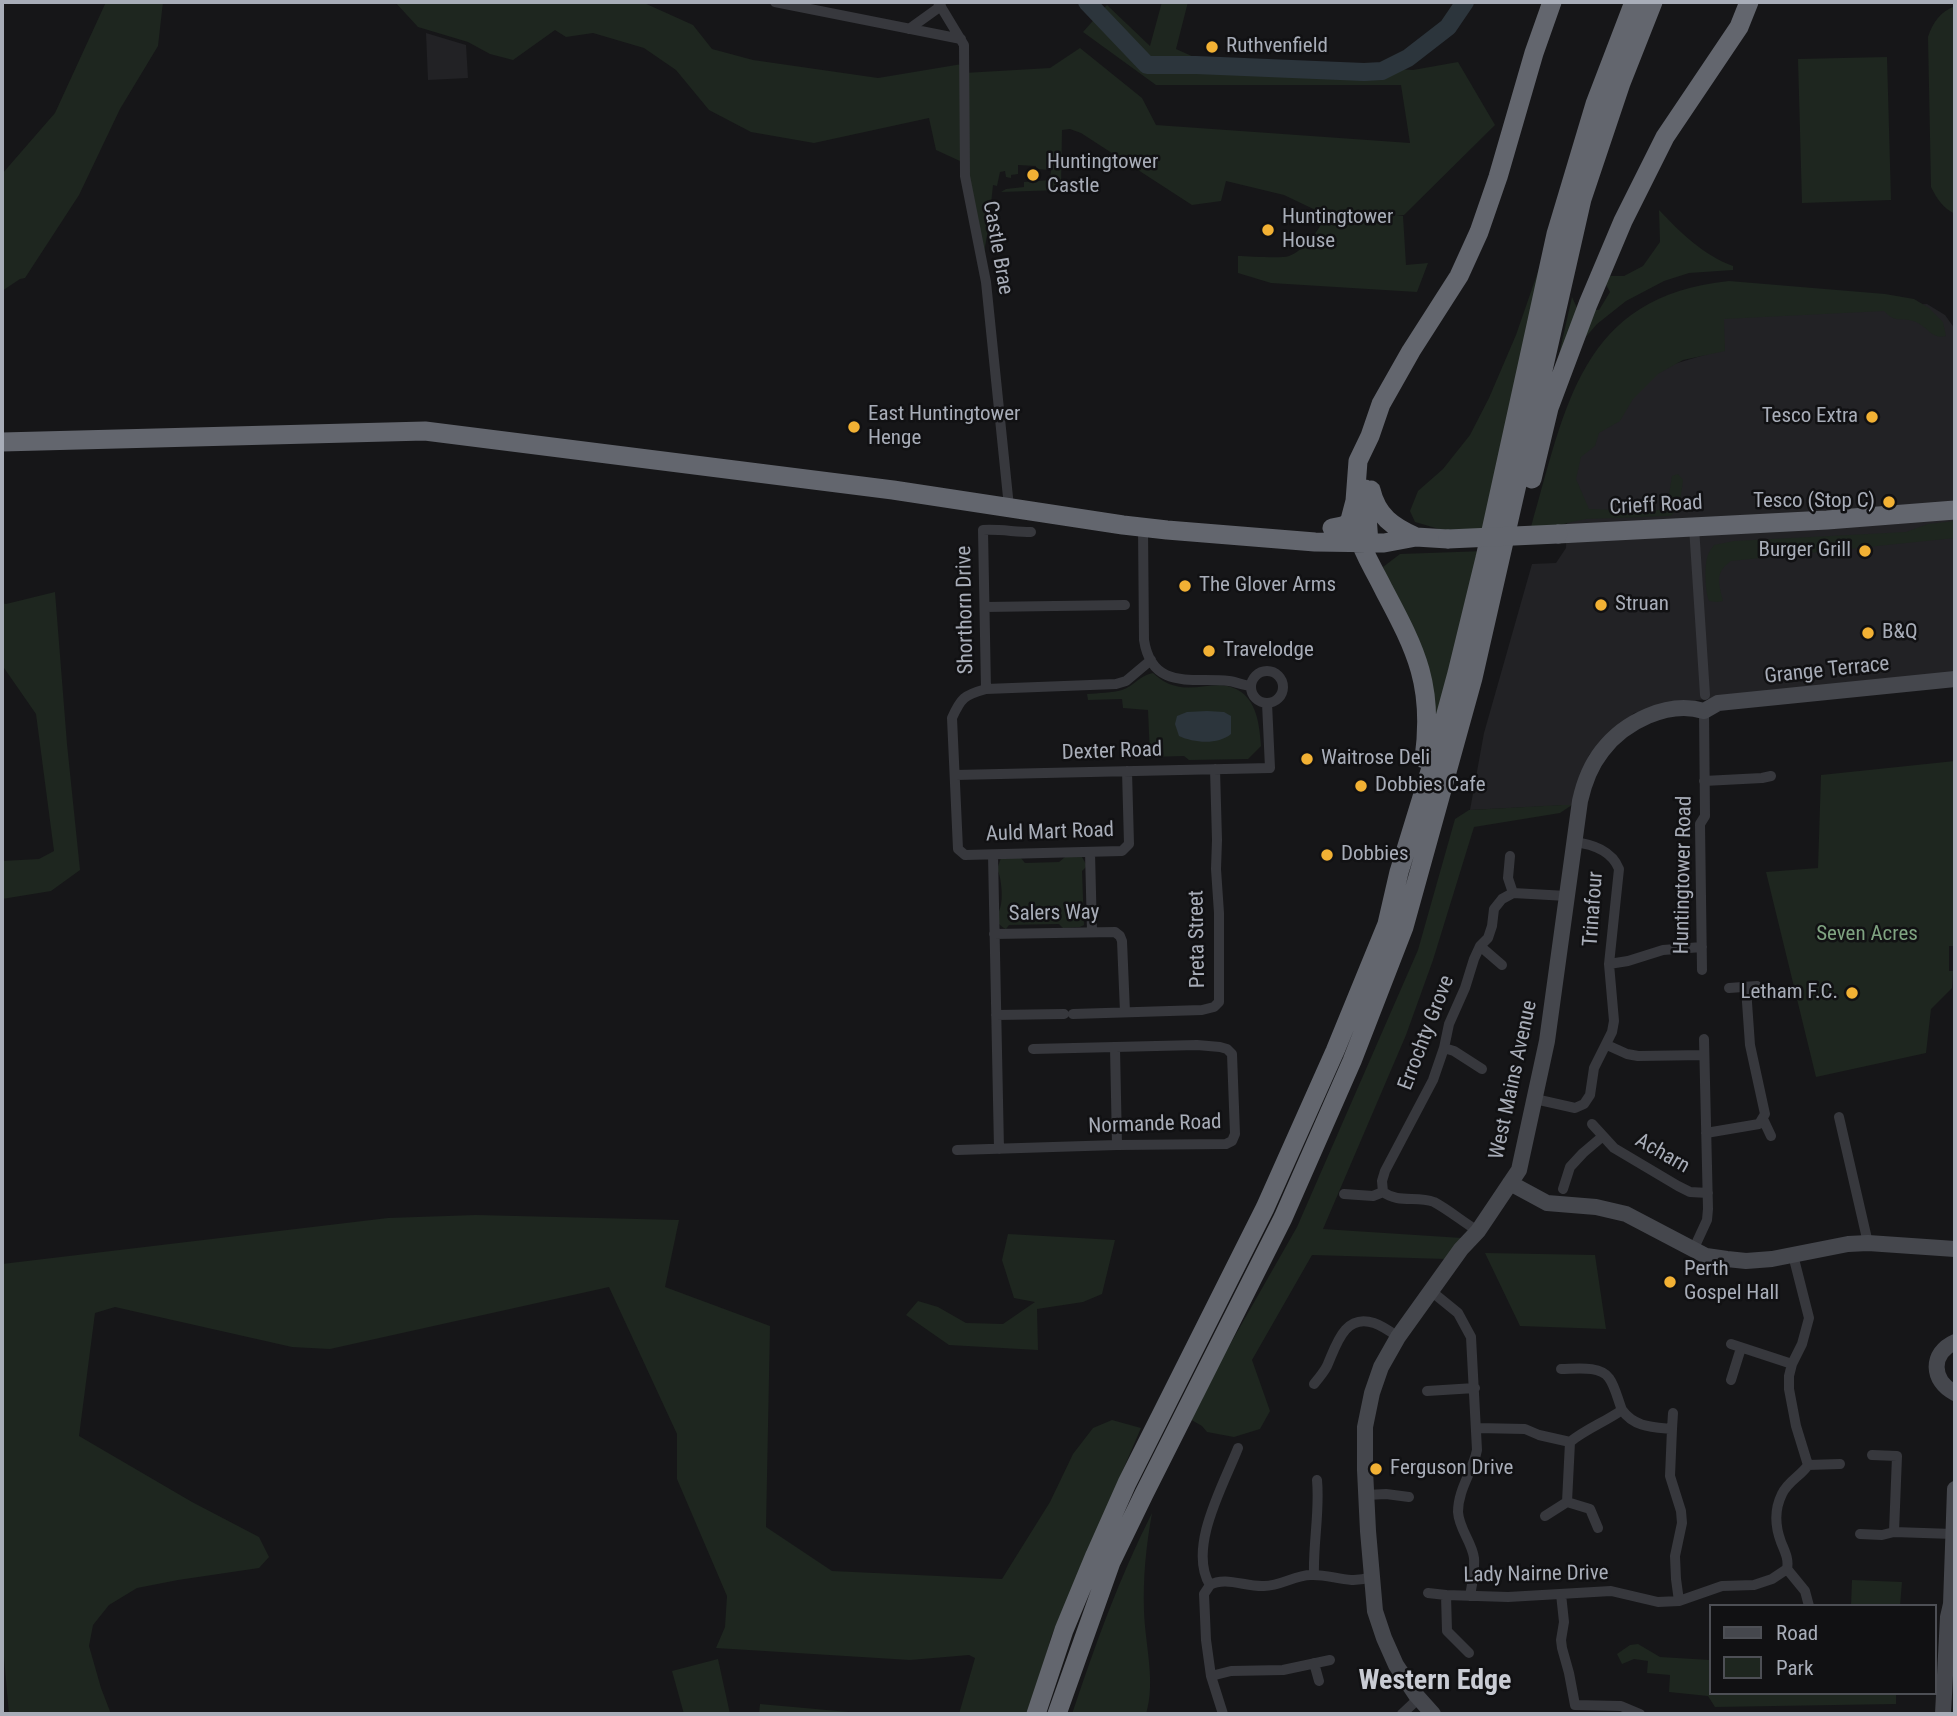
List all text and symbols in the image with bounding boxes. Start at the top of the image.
place label: Ruthvenfield [1226,34,1328,60]
marker: Ruthvenfield [1204,39,1220,55]
place label: Huntingtower Castle [1047,150,1158,200]
marker: Huntingtower Castle [1025,167,1041,183]
street label: Castle Brae [976,199,1018,297]
place label: Huntingtower House [1282,205,1393,255]
marker: Huntingtower House [1260,222,1276,238]
place label: East Huntingtower Henge [868,402,1020,452]
place label: Tesco Extra [1762,404,1858,430]
marker: Tesco Extra [1864,409,1880,425]
marker: East Huntingtower Henge [846,419,862,435]
place label: Tesco (Stop C) [1753,489,1875,515]
street label: Crieff Road [1609,491,1703,521]
marker: Tesco (Stop C) [1881,494,1897,510]
place label: Burger Grill [1758,538,1851,564]
marker: Burger Grill [1857,543,1873,559]
street label: Shorthorn Drive [952,545,980,675]
place label: The Glover Arms [1199,573,1336,599]
marker: The Glover Arms [1177,578,1193,594]
place label: Struan [1615,592,1669,618]
marker: Struan [1593,597,1609,613]
place label: B&Q [1882,620,1918,646]
marker: B&Q [1860,625,1876,641]
place label: Travelodge [1223,638,1314,664]
marker: Travelodge [1201,643,1217,659]
street label: Grange Terrace [1763,652,1891,690]
street label: Dexter Road [1061,738,1163,766]
place label: Waitrose Deli [1321,746,1430,772]
marker: Waitrose Deli [1299,751,1315,767]
place label: Dobbies Cafe [1375,773,1486,799]
marker: Dobbies Cafe [1353,778,1369,794]
street label: Huntingtower Road [1670,796,1698,954]
street label: Auld Mart Road [985,818,1115,848]
place label: Dobbies [1341,842,1408,868]
marker: Dobbies [1319,847,1335,863]
street label: Trinafour [1579,871,1609,947]
street label: Preta Street [1185,890,1211,988]
street label: Salers Way [1008,901,1100,927]
park label: Seven Acres [1816,922,1918,948]
street label: Errochty Grove [1394,972,1460,1094]
place label: Letham F.C. [1740,980,1838,1006]
marker: Letham F.C. [1844,985,1860,1001]
street label: West Mains Avenue [1485,998,1543,1162]
street label: Normande Road [1088,1110,1222,1140]
street label: Acharn [1630,1128,1694,1180]
place label: Perth Gospel Hall [1684,1257,1779,1307]
marker: Perth Gospel Hall [1662,1274,1678,1290]
place label: Ferguson Drive [1390,1456,1513,1482]
marker: Ferguson Drive [1368,1461,1384,1477]
street label: Lady Nairne Drive [1463,1561,1609,1589]
legend [1708,1604,1936,1695]
text: Road [1776,1621,1818,1645]
text: Park [1776,1656,1813,1680]
district label: Western Edge [1358,1665,1512,1699]

